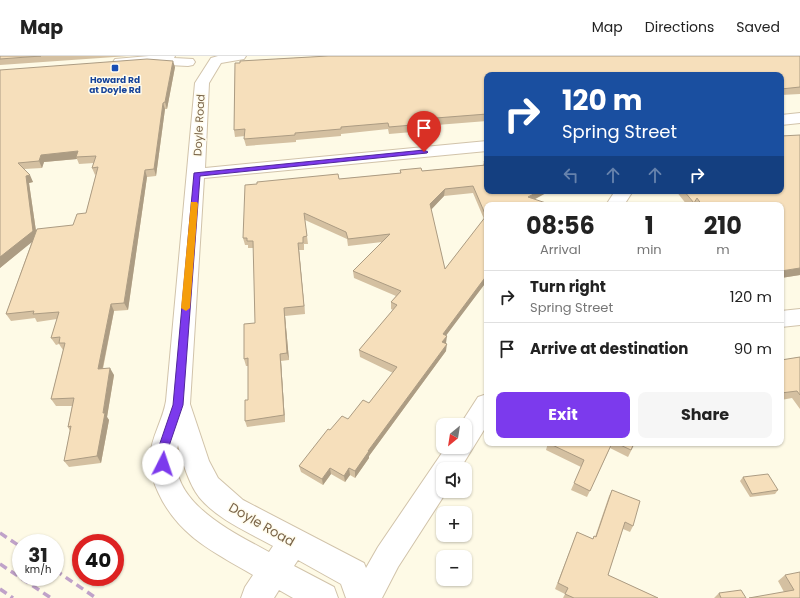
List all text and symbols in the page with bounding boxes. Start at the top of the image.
text: Map [20,14,63,41]
text: Map [592,17,623,37]
text: Directions [645,17,714,37]
text: Saved [736,17,780,37]
marker: Howard Rd at Doyle Rd [110,63,120,73]
place label: Howard Rd at Doyle Rd [89,74,141,96]
text: 120 m [562,81,642,120]
icon: right [496,88,548,140]
street label: Doyle Road [189,94,209,156]
pin [407,111,441,152]
icon: arrive [413,117,435,139]
text: Spring Street [562,119,677,144]
icon: left [560,164,582,186]
icon: ahead [602,164,624,186]
icon: ahead [644,164,666,186]
icon: right [686,164,708,186]
text: 08:56 [526,209,595,242]
text: 1 [645,209,654,242]
text: 210 [704,209,742,242]
text: Arrival [540,240,581,259]
text: min [637,240,662,259]
text: m [716,240,730,259]
text: Turn right [530,276,606,297]
icon: right [496,286,518,308]
text: 120 m [730,286,772,307]
text: Spring Street [530,298,613,317]
icon: arrive [496,338,518,360]
text: Arrive at destination [530,338,688,359]
text: 90 m [734,338,772,359]
button: Exit [496,392,630,438]
button: Share [638,392,772,438]
north arrow [436,418,472,454]
map controls [436,418,472,586]
position arrow [142,443,184,485]
button: sound [436,462,472,498]
street label: Doyle Road [225,498,298,551]
button: + [436,506,472,542]
speed limit sign: 40 [72,534,124,586]
text: 31 [28,541,48,569]
button: − [436,550,472,586]
text: km/h [25,562,51,577]

